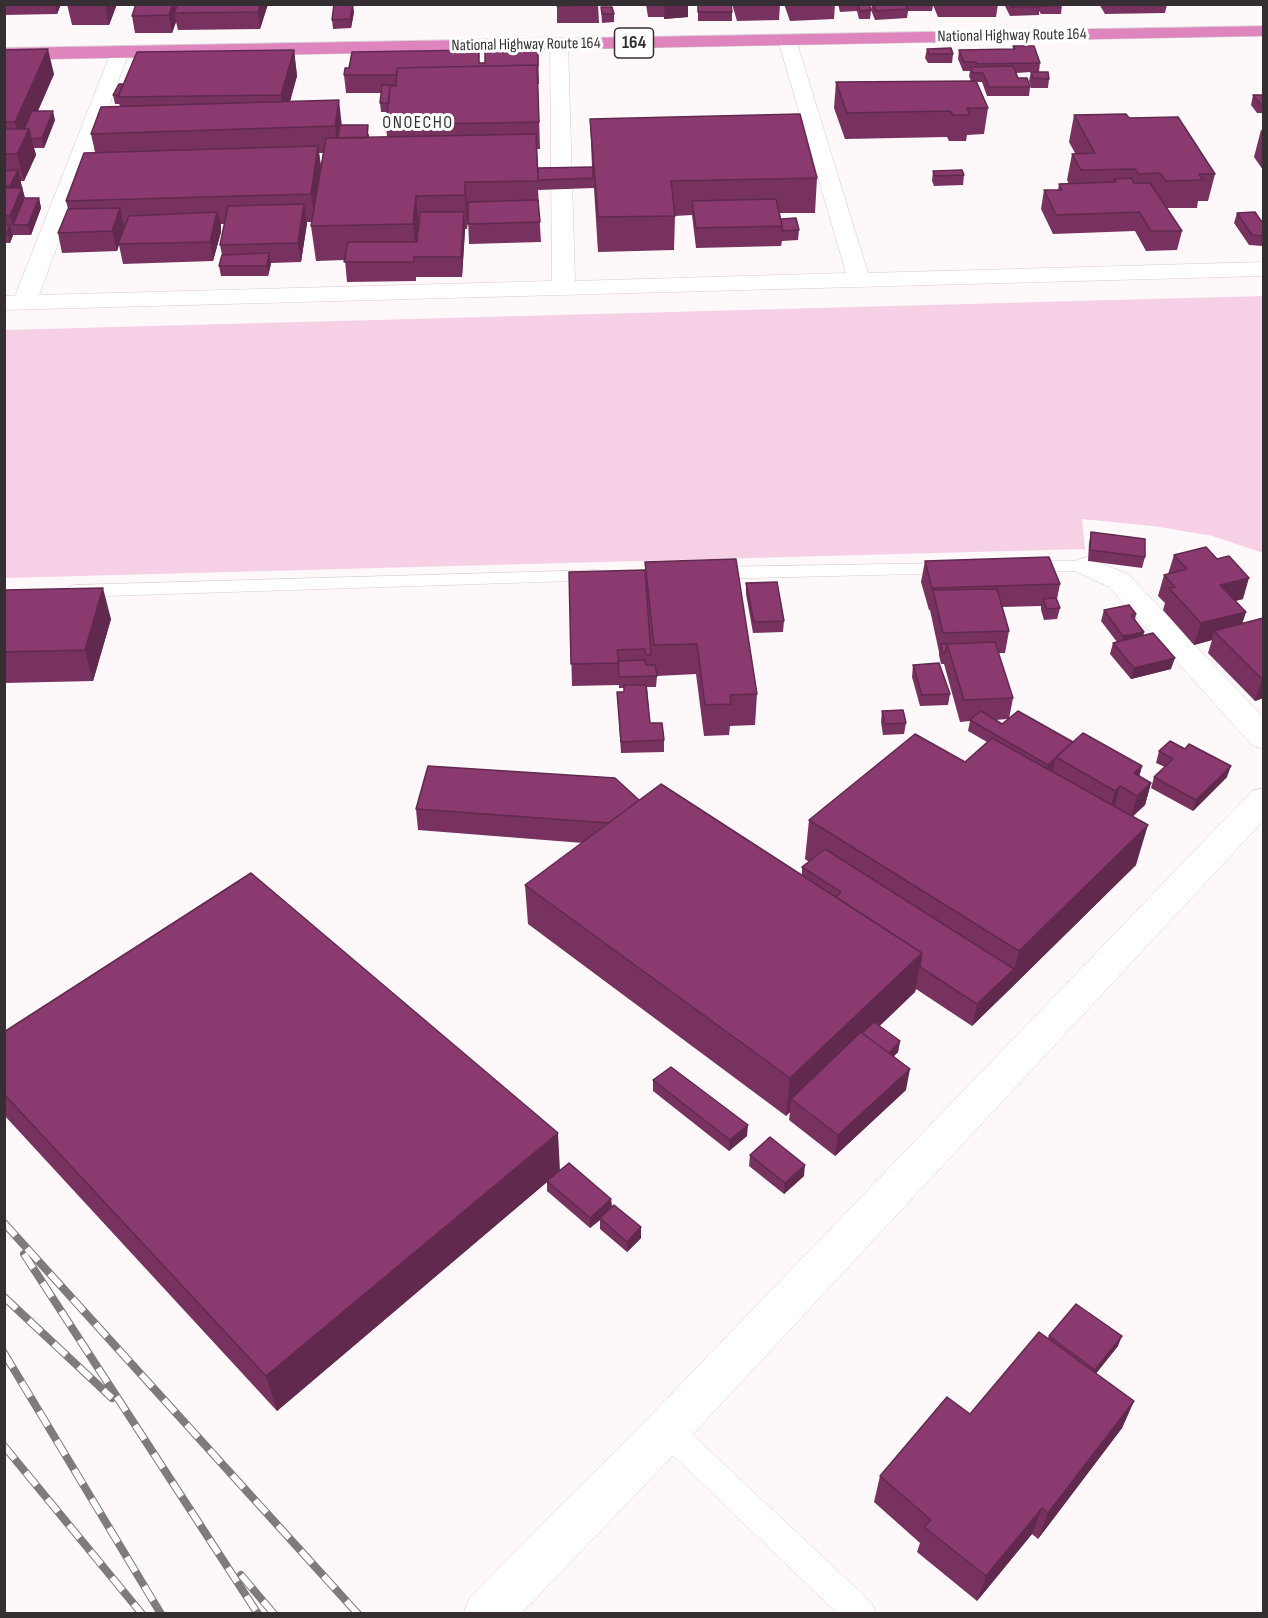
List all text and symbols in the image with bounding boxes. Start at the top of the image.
street label: National Highway Route 164 [937,25,1087,47]
road number: 164 [614,28,654,58]
street label: National Highway Route 164 [451,34,601,56]
district label: ONOECHO [382,112,454,134]

